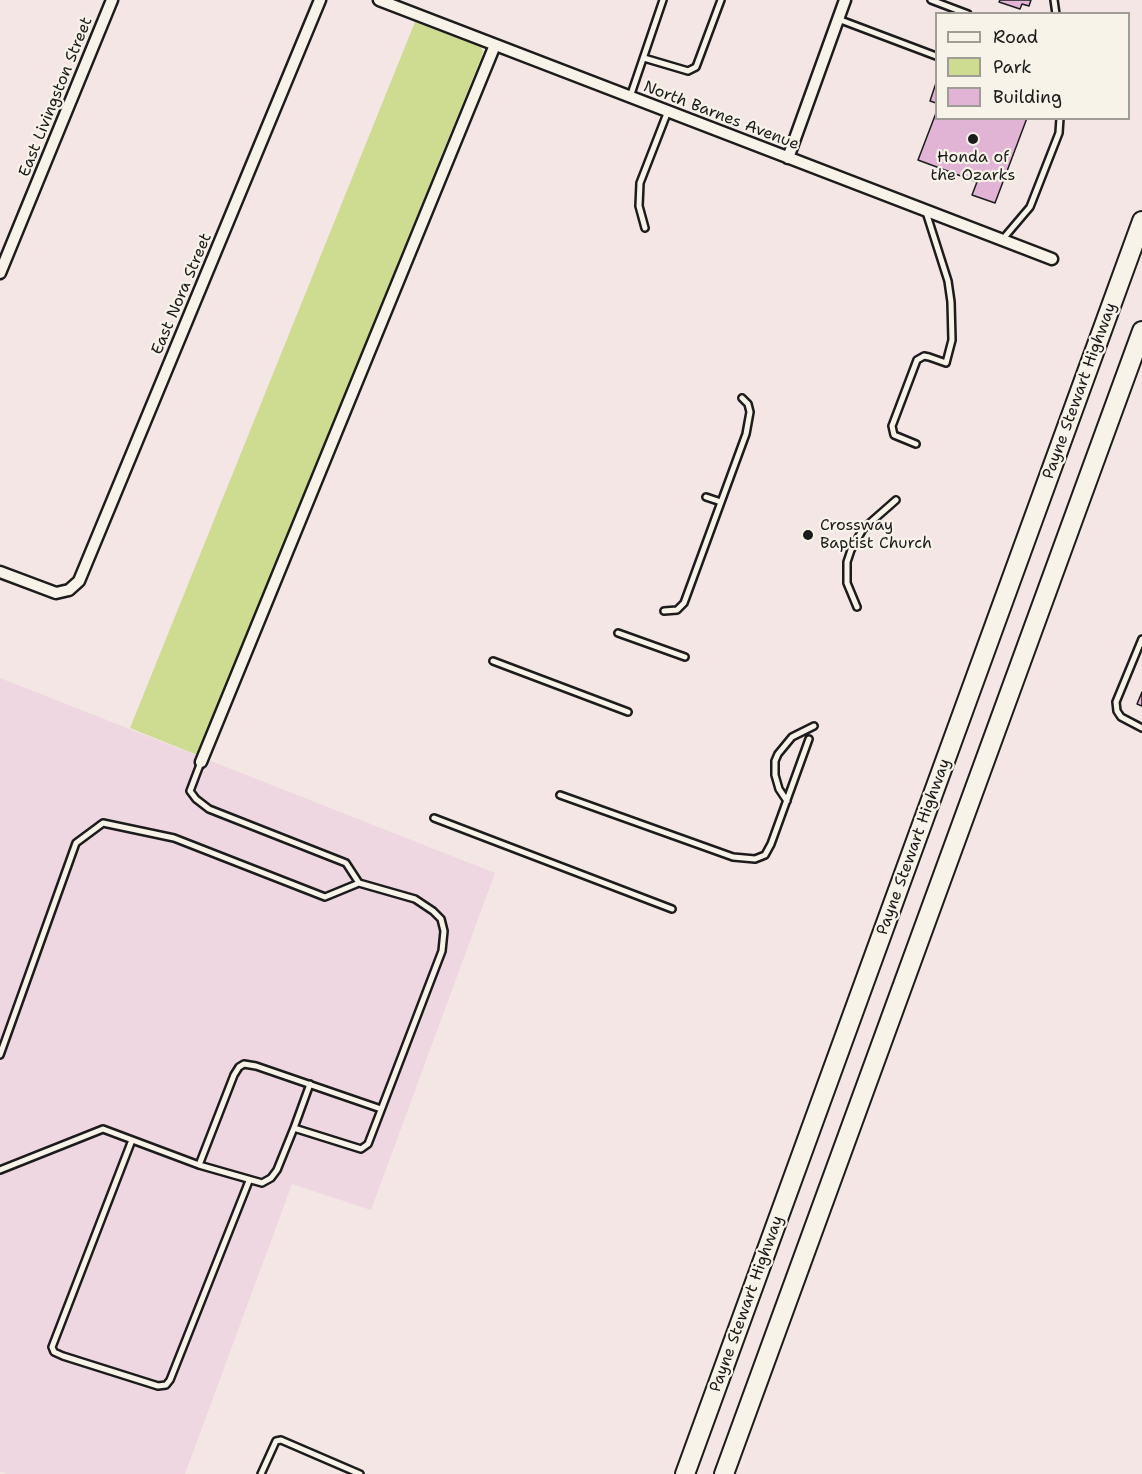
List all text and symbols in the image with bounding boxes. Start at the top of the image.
legend [935,12,1130,120]
street label: East Livingston Street [15,14,97,180]
text: Road [993,25,1038,49]
text: Park [993,55,1032,79]
street label: North Barnes Avenue [640,77,802,155]
text: Building [993,85,1062,109]
marker: Honda of the Ozarks [966,132,980,146]
place label: Honda of the Ozarks [931,148,1015,186]
street label: East Nora Street [148,230,216,358]
street label: Payne Stewart Highway [1039,300,1121,482]
place label: Crossway Baptist Church [820,516,932,554]
marker: Crossway Baptist Church [801,528,815,542]
street label: Payne Stewart Highway [873,756,955,938]
street label: Payne Stewart Highway [706,1213,788,1395]

